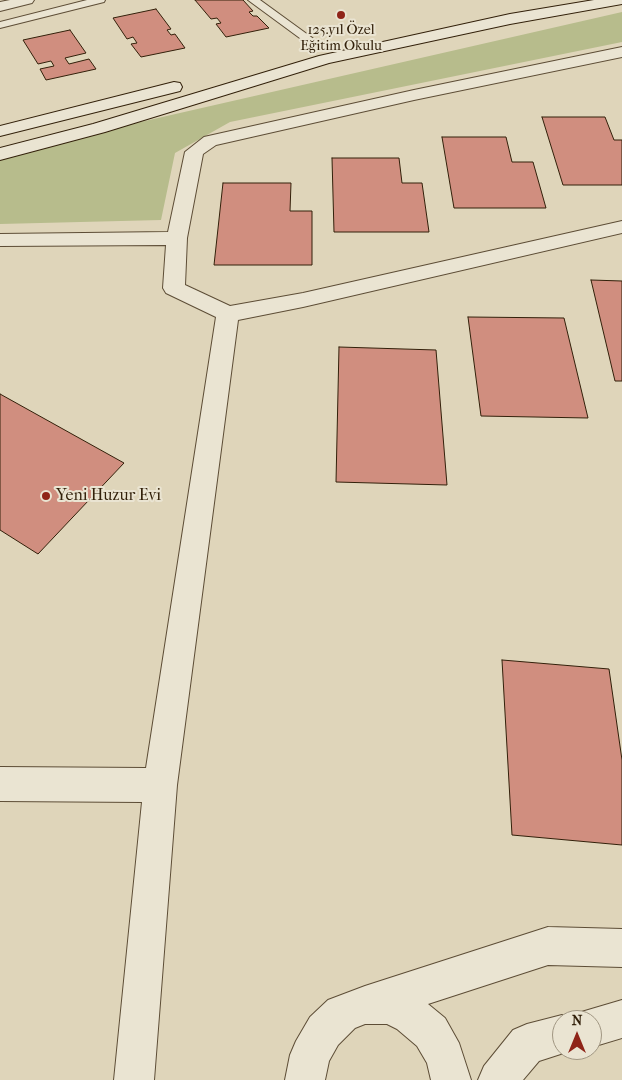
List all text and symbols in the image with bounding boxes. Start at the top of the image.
marker: 125.yıl Özel Eğitim Okulu [335,9,347,21]
place label: 125.yıl Özel Eğitim Okulu [300,23,382,56]
place label: Yeni Huzur Evi [56,486,161,506]
marker: Yeni Huzur Evi [40,490,52,502]
north arrow [552,1010,602,1060]
text: N [572,1012,582,1029]

